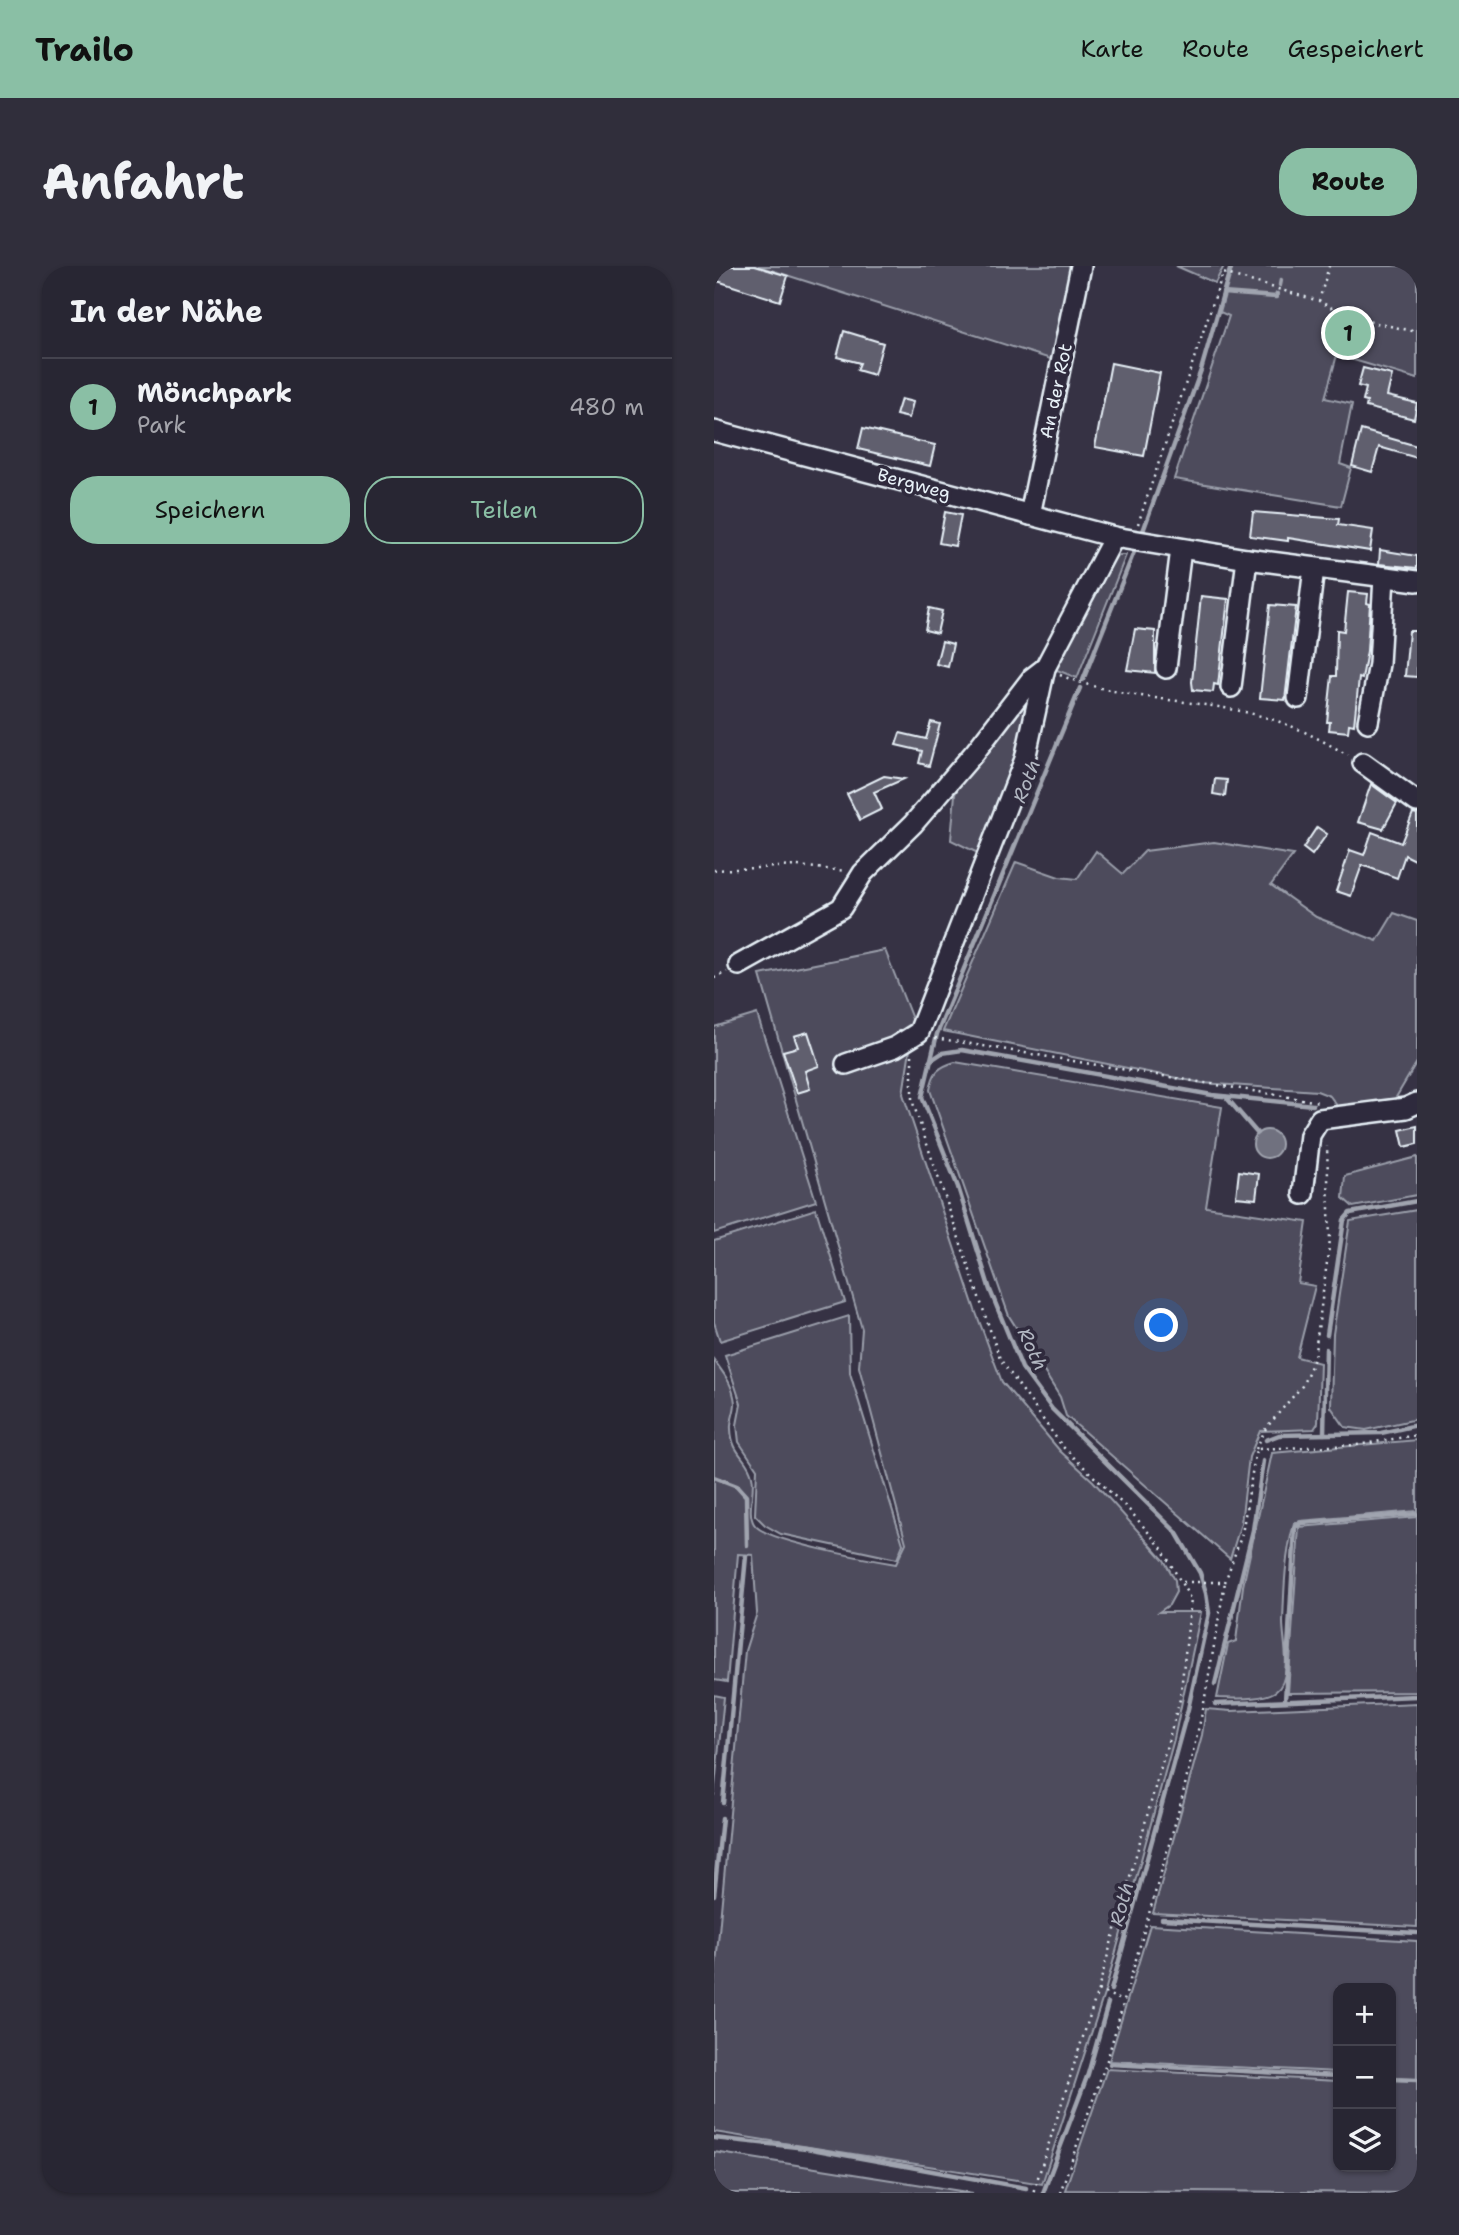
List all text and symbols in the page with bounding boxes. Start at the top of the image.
text: Trailo [35,27,134,72]
text: Karte [1080,33,1144,65]
text: Route [1182,33,1249,65]
text: Gespeichert [1287,33,1424,65]
button: Route [1279,148,1417,216]
text: Anfahrt [42,149,244,215]
text: In der Nähe [70,291,263,332]
pin: 1 [1325,307,1371,359]
street label: An der Rot [1034,341,1078,441]
text: Mönchpark [137,375,292,410]
text: 1 [88,392,98,422]
text: 480 m [569,392,644,422]
text: Park [137,410,186,440]
street label: Bergweg [875,463,953,505]
button: Speichern [70,476,350,544]
button: Teilen [364,476,644,544]
water label: Roth [1007,756,1046,807]
your location [1144,1308,1178,1342]
water label: Roth [1012,1324,1053,1375]
water label: Roth [1104,1879,1139,1929]
map controls [1333,1983,1396,2172]
button: + [1333,1983,1396,2046]
button: − [1333,2046,1396,2109]
button: layers [1333,2109,1396,2172]

